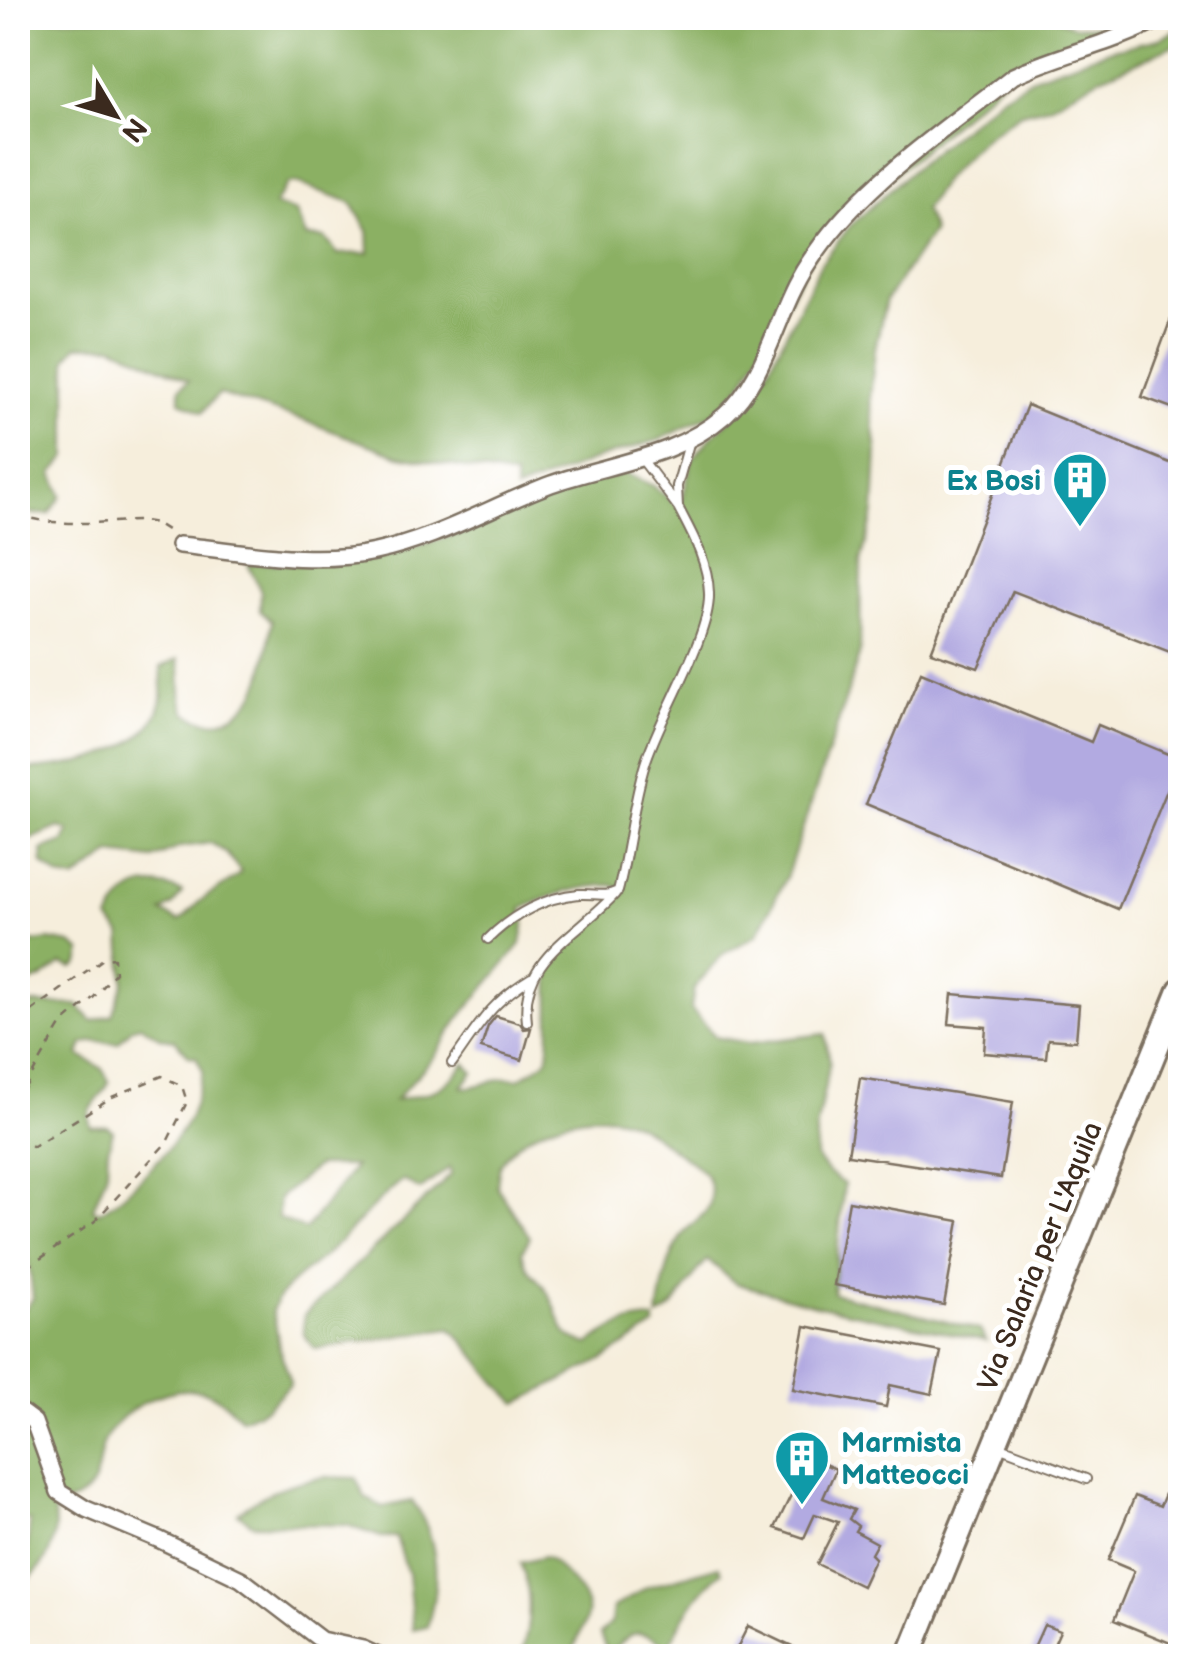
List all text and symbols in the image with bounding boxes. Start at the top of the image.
north arrow [65,65,165,165]
text: N [114,111,153,148]
building icon: Ex Bosi [1050,450,1110,529]
place label: Ex Bosi [947,465,1041,498]
street label: Via Salaria per L'Aquila [971,1117,1110,1396]
place label: Marmista Matteocci [841,1427,969,1492]
building icon: Marmista Matteocci [772,1428,832,1507]

